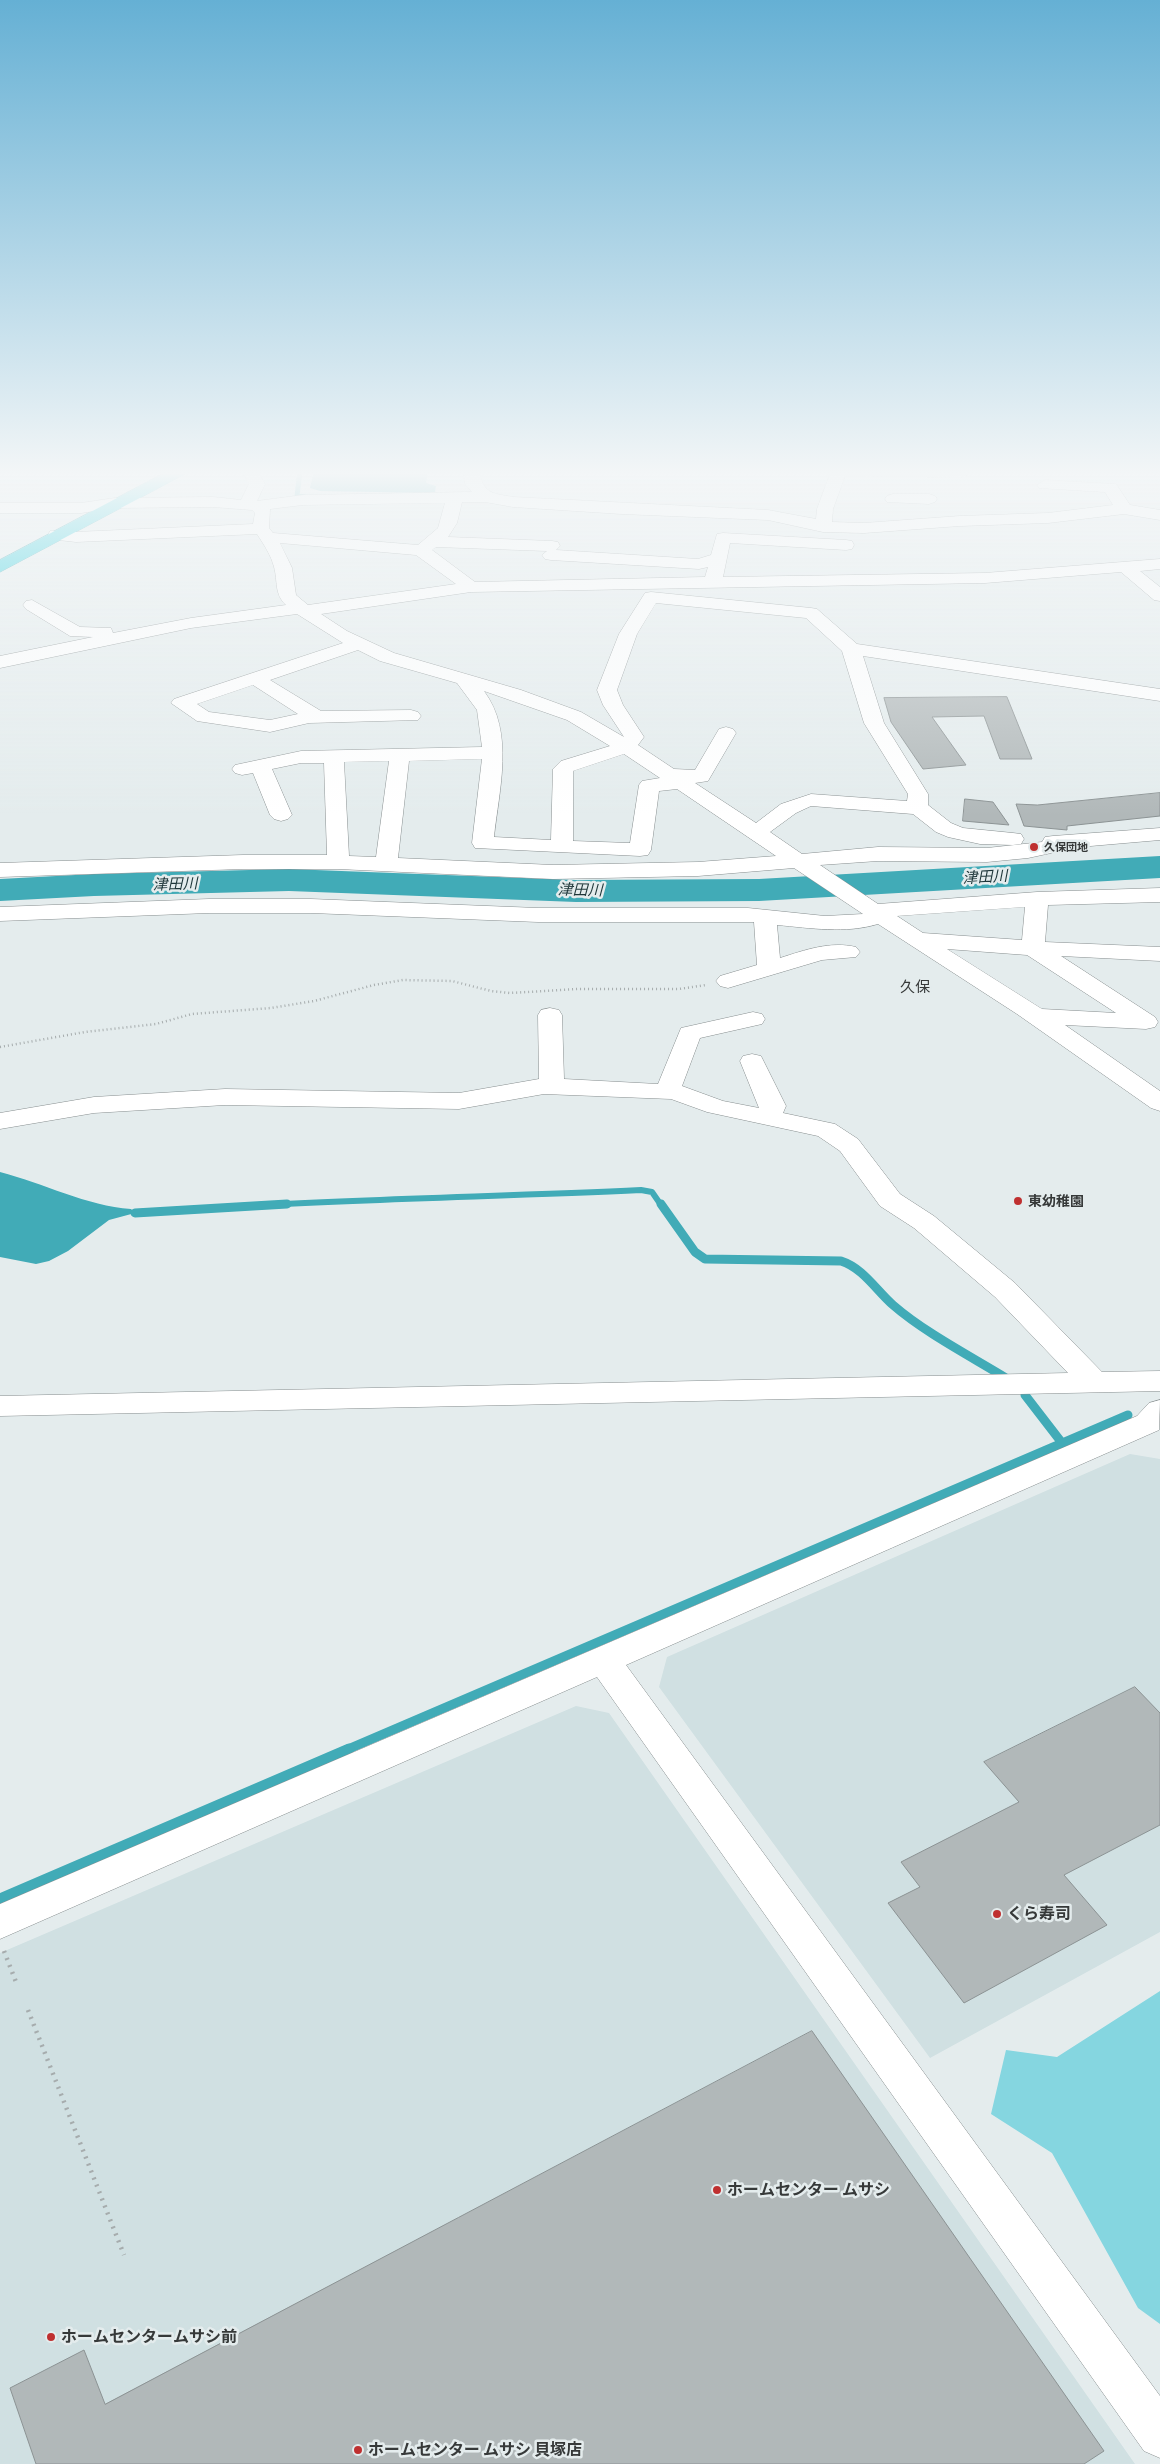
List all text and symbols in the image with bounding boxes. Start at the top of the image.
place label: 久保団地 [1044,840,1088,854]
marker: 久保団地 [1028,841,1040,853]
water label: 津田川 [962,867,1008,887]
water label: 津田川 [152,874,198,894]
water label: 津田川 [557,881,603,899]
district label: 久保 [900,978,930,996]
place label: 東幼稚園 [1028,1193,1084,1209]
marker: 東幼稚園 [1012,1195,1024,1207]
place label: くら寿司 [1007,1904,1071,1924]
marker: くら寿司 [991,1908,1003,1920]
place label: ホームセンター ムサシ [727,2180,890,2200]
marker: ホームセンター ムサシ [711,2184,723,2196]
place label: ホームセンタームサシ前 [61,2327,237,2347]
marker: ホームセンタームサシ前 [45,2331,57,2343]
place label: ホームセンター ムサシ 貝塚店 [368,2440,582,2460]
marker: ホームセンター ムサシ 貝塚店 [352,2444,364,2456]

